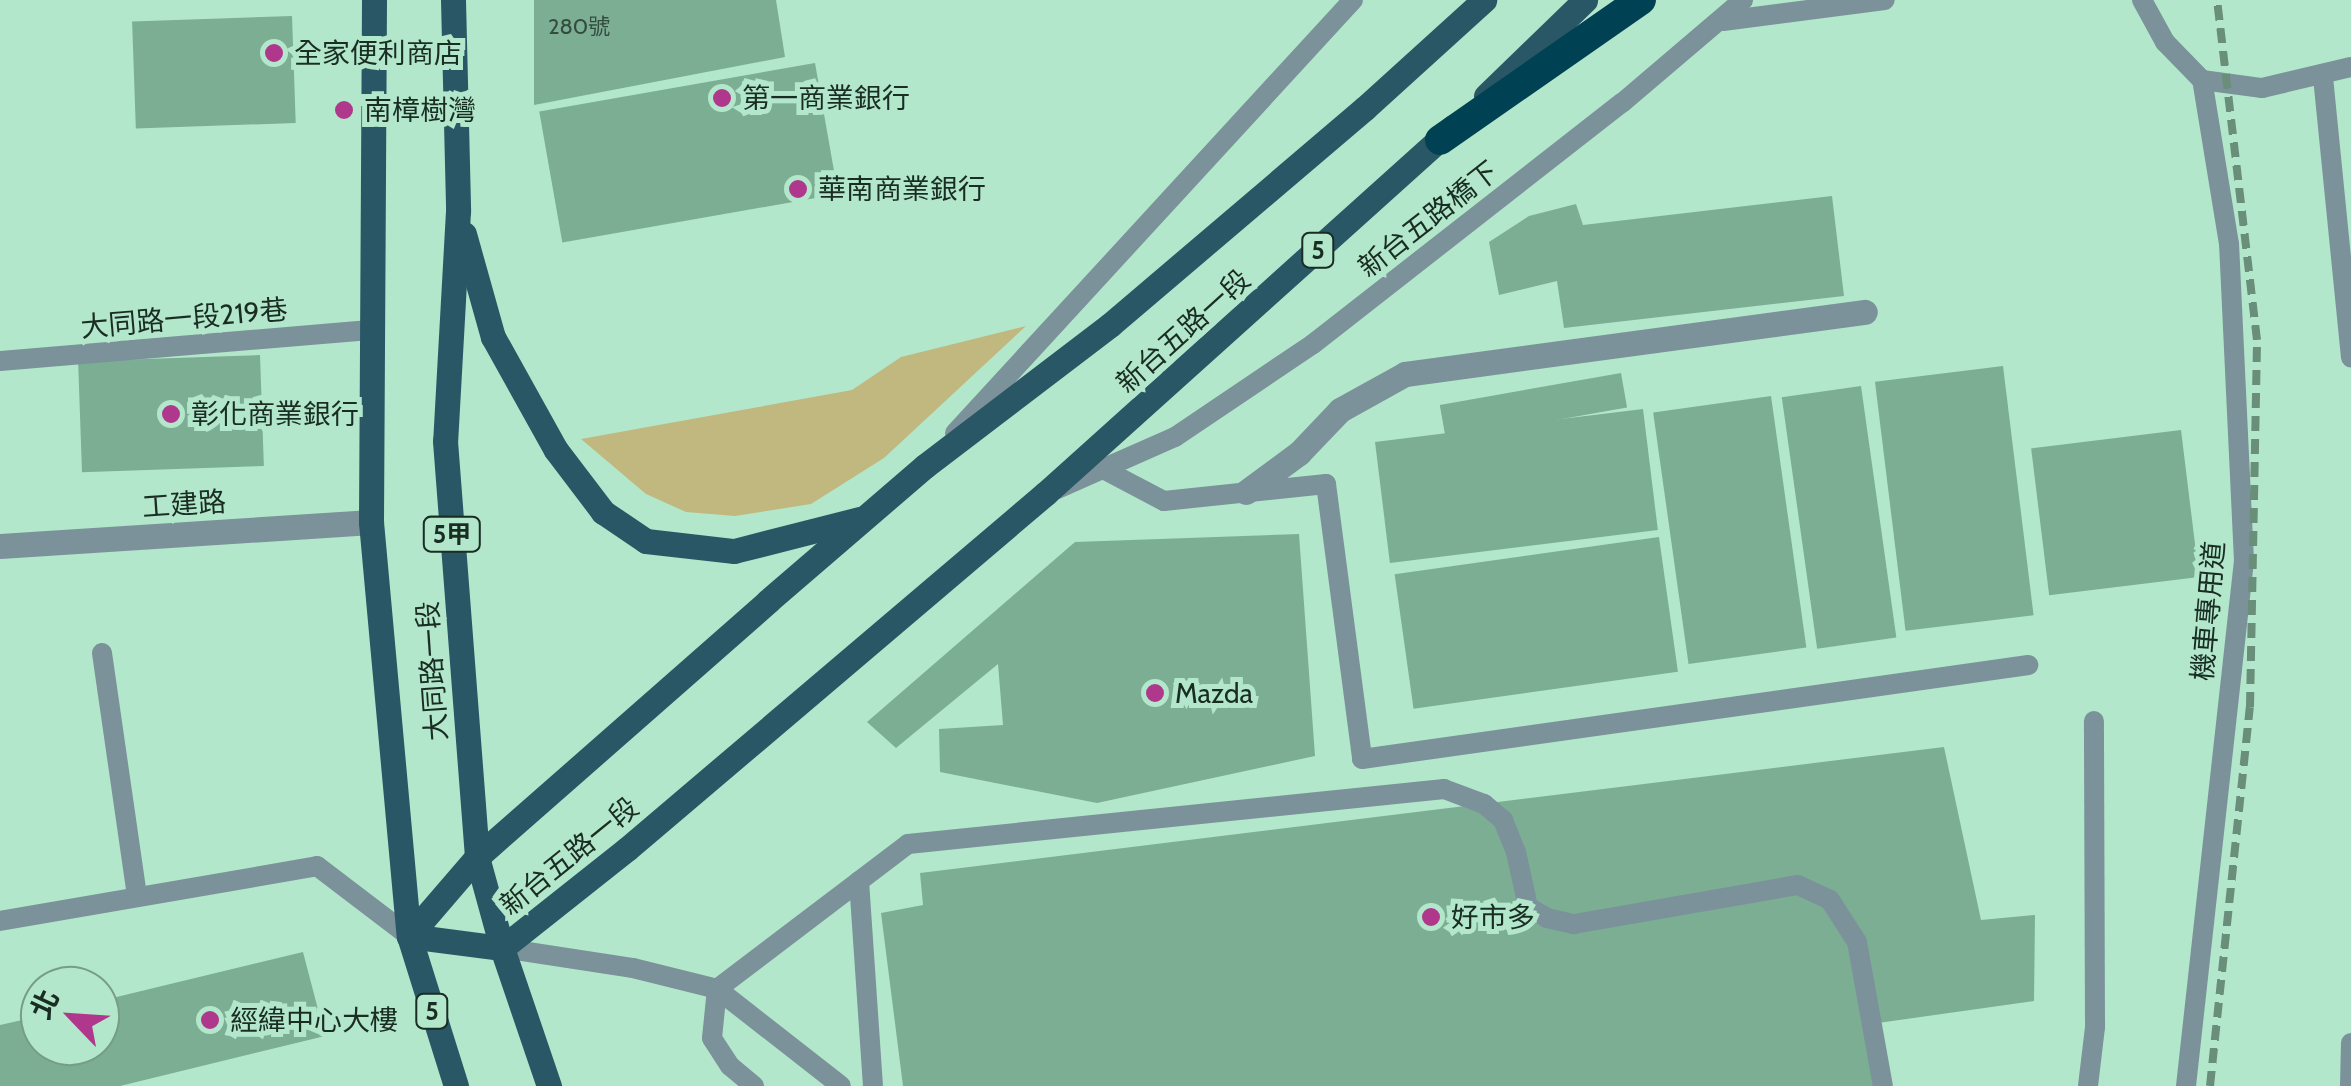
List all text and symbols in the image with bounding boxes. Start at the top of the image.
house number: 280號 [548,14,610,40]
place label: 全家便利商店 [294,36,462,70]
marker: 全家便利商店 [263,42,285,64]
place label: 第一商業銀行 [742,81,910,115]
marker: 第一商業銀行 [711,87,733,109]
place label: 南樟樹灣 [364,93,476,127]
marker: 南樟樹灣 [333,99,355,121]
street label: 新台五路橋下 [1351,154,1505,284]
place label: 華南商業銀行 [818,172,986,206]
marker: 華南商業銀行 [787,178,809,200]
road number: 5 [1300,230,1336,270]
street label: 新台五路一段 [1109,262,1257,400]
street label: 大同路一段219巷 [79,292,289,344]
place label: 彰化商業銀行 [191,397,359,431]
marker: 彰化商業銀行 [160,403,182,425]
street label: 工建路 [141,484,227,524]
road number: 5甲 [422,514,482,554]
street label: 機車專用道 [2185,540,2231,682]
street label: 大同路一段 [410,600,454,742]
place label: Mazda [1175,676,1253,710]
marker: Mazda [1144,682,1166,704]
street label: 新台五路一段 [493,790,645,922]
place label: 好市多 [1451,900,1535,934]
marker: 好市多 [1420,906,1442,928]
north arrow [20,966,120,1066]
text: 北 [23,984,66,1024]
road number: 5 [414,991,450,1031]
place label: 經緯中心大樓 [230,1003,398,1037]
marker: 經緯中心大樓 [199,1009,221,1031]

